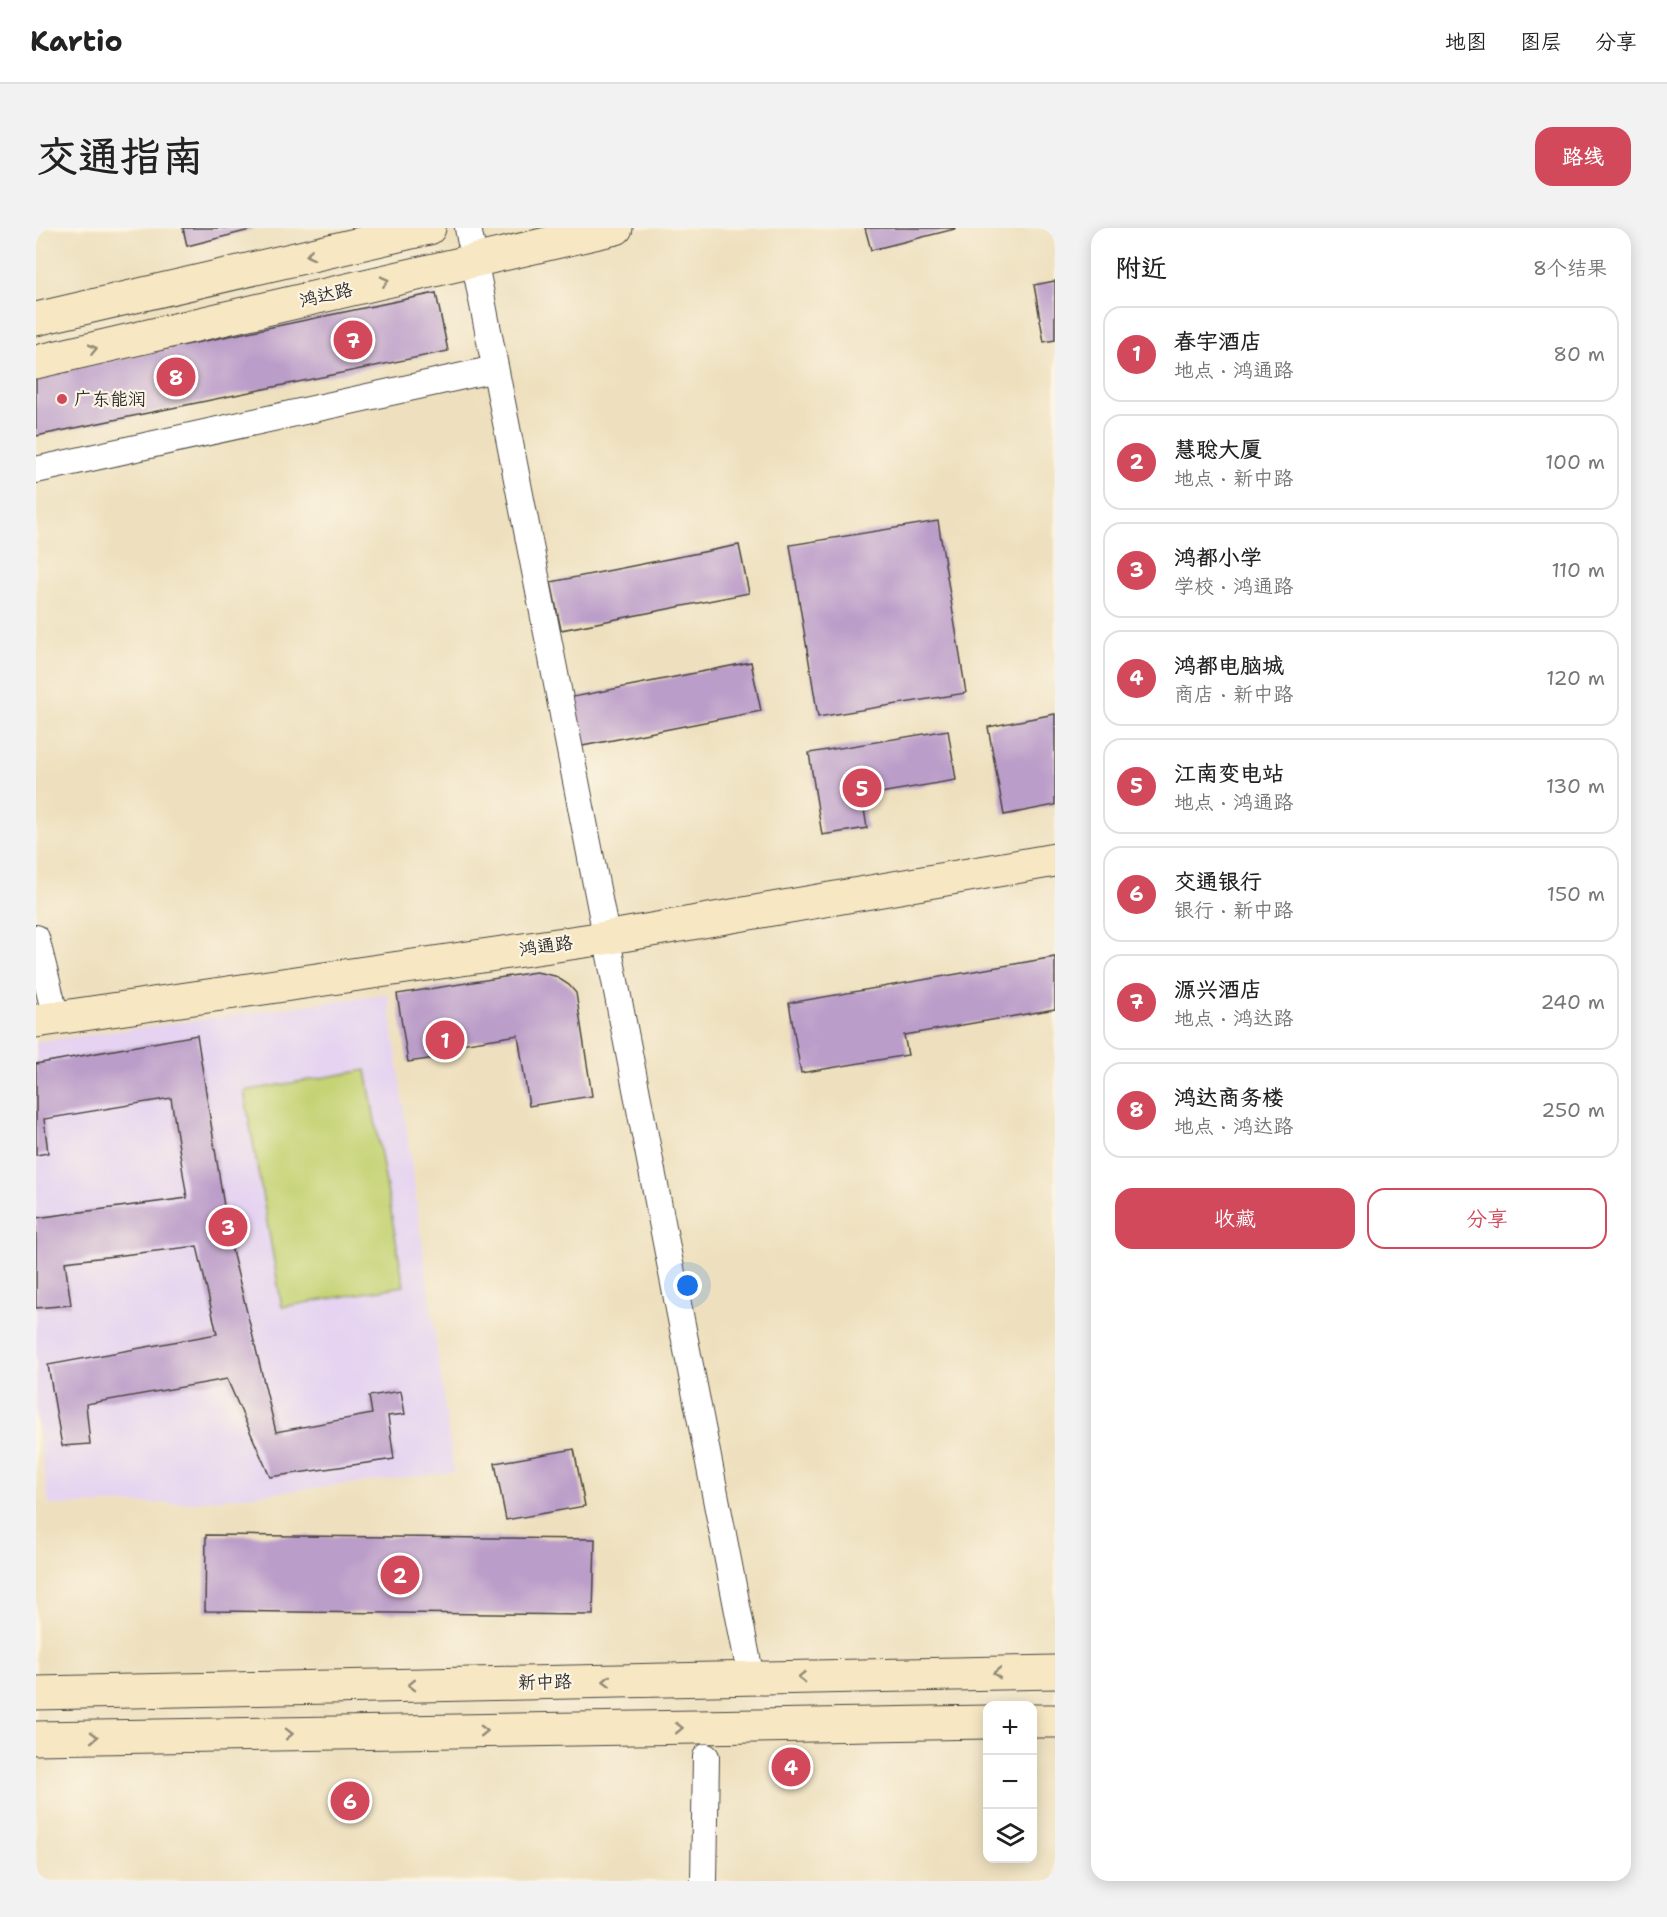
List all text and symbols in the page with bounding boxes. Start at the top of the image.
text: Kartio [30,22,123,60]
text: 地图 [1445,28,1487,56]
text: 图层 [1520,28,1562,56]
text: 分享 [1595,28,1637,56]
button: 路线 [1535,127,1631,186]
text: 交通指南 [36,128,204,184]
one-way arrow [306,248,316,261]
text: 附近 [1115,250,1167,285]
text: 8个结果 [1533,255,1607,281]
one-way arrow [380,275,390,288]
street label: 鸿达路 [297,277,355,313]
pin: 7 [334,318,372,362]
text: 春宇酒店 [1174,327,1262,356]
text: 1 [1132,341,1141,367]
text: 80 m [1553,341,1605,367]
one-way arrow [88,343,98,356]
pin: 8 [156,354,196,400]
text: 地点 · 鸿通路 [1174,357,1293,383]
place label: 广东能润 [74,387,146,411]
marker: 广东能润 [55,392,69,406]
text: 慧聪大厦 [1174,435,1262,464]
text: 2 [1130,449,1144,475]
text: 100 m [1545,449,1605,475]
text: 地点 · 新中路 [1174,465,1293,491]
text: 鸿都小学 [1174,543,1262,572]
text: 3 [1130,557,1144,583]
text: 110 m [1551,557,1605,583]
text: 学校 · 鸿通路 [1174,573,1293,599]
text: 鸿都电脑城 [1174,651,1284,680]
text: 4 [1130,665,1144,691]
text: 120 m [1546,665,1605,691]
text: 商店 · 新中路 [1174,681,1293,707]
text: 江南变电站 [1174,759,1284,788]
pin: 5 [842,766,882,810]
text: 5 [1130,773,1143,799]
text: 130 m [1546,773,1605,799]
text: 地点 · 鸿通路 [1174,789,1293,815]
text: 交通银行 [1174,867,1262,896]
text: 6 [1130,881,1144,907]
text: 150 m [1547,881,1605,907]
text: 银行 · 新中路 [1174,897,1293,923]
street label: 鸿通路 [518,930,574,962]
text: 源兴酒店 [1174,975,1262,1004]
text: 7 [1130,989,1144,1015]
text: 240 m [1540,989,1605,1015]
text: 地点 · 鸿达路 [1174,1005,1293,1031]
pin: 1 [426,1018,464,1062]
text: 鸿达商务楼 [1174,1083,1284,1112]
text: 8 [1130,1097,1144,1123]
text: 250 m [1541,1097,1605,1123]
text: 地点 · 鸿达路 [1174,1113,1293,1139]
button: 收藏 [1115,1188,1355,1249]
button: 分享 [1367,1188,1607,1249]
pin: 3 [208,1204,248,1250]
your location [673,1271,702,1300]
pin: 2 [380,1552,420,1598]
one-way arrow [992,1667,1001,1679]
street label: 新中路 [518,1670,572,1694]
one-way arrow [797,1671,806,1683]
one-way arrow [602,1675,611,1687]
one-way arrow [407,1679,416,1691]
map controls [983,1701,1037,1863]
button: + [983,1701,1037,1755]
one-way arrow [675,1721,684,1734]
one-way arrow [480,1725,489,1737]
one-way arrow [285,1728,294,1740]
one-way arrow [90,1731,99,1744]
pin: 4 [772,1744,810,1790]
button: − [983,1755,1037,1809]
pin: 6 [330,1778,370,1824]
button: layers [983,1809,1037,1863]

